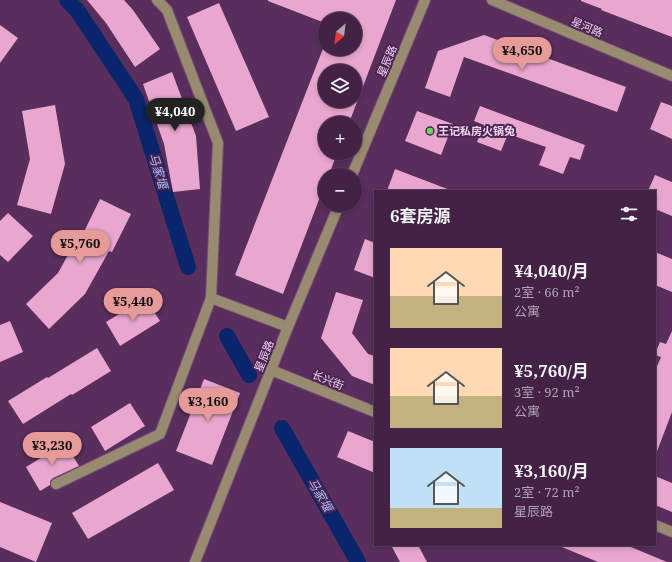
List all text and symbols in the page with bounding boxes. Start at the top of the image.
north arrow [318,12,362,56]
map controls [318,12,362,212]
street label: 星河路 [569,13,605,40]
pin: ¥4,650 [489,37,555,71]
text: ¥4,650 [502,41,542,59]
street label: 星辰路 [373,43,400,79]
button: layers [318,64,362,108]
pin: ¥4,040 [142,98,208,132]
text: ¥4,040 [155,102,195,120]
button: + [318,116,362,160]
place label: 王记私房火锅兔 [438,123,515,138]
marker: 王记私房火锅兔 [425,126,435,136]
water label: 马家堰 [145,151,172,192]
button: − [318,168,362,212]
icon: filters [618,203,640,225]
text: 6套房源 [390,204,451,227]
pin: ¥5,760 [47,230,113,264]
text: ¥5,760 [60,234,100,252]
text: ¥4,040/月 [514,259,589,282]
icon: home [422,264,470,312]
text: 2室 · 66 m² [514,283,580,301]
pin: ¥5,440 [100,288,166,322]
text: ¥5,440 [113,292,153,310]
text: 公寓 [514,302,540,320]
street label: 星辰路 [250,338,277,374]
text: ¥5,760/月 [514,359,589,382]
icon: home [422,364,470,412]
street label: 长兴街 [310,366,346,393]
text: 3室 · 92 m² [514,383,580,401]
pin: ¥3,160 [175,388,241,422]
text: ¥3,160 [188,392,228,410]
text: 公寓 [514,402,540,420]
pin: ¥3,230 [19,432,85,466]
text: ¥3,230 [32,436,72,454]
text: ¥3,160/月 [514,459,589,482]
icon: home [422,464,470,512]
water label: 马家堰 [304,475,338,516]
text: 2室 · 72 m² [514,483,580,501]
text: 星辰路 [514,502,553,520]

